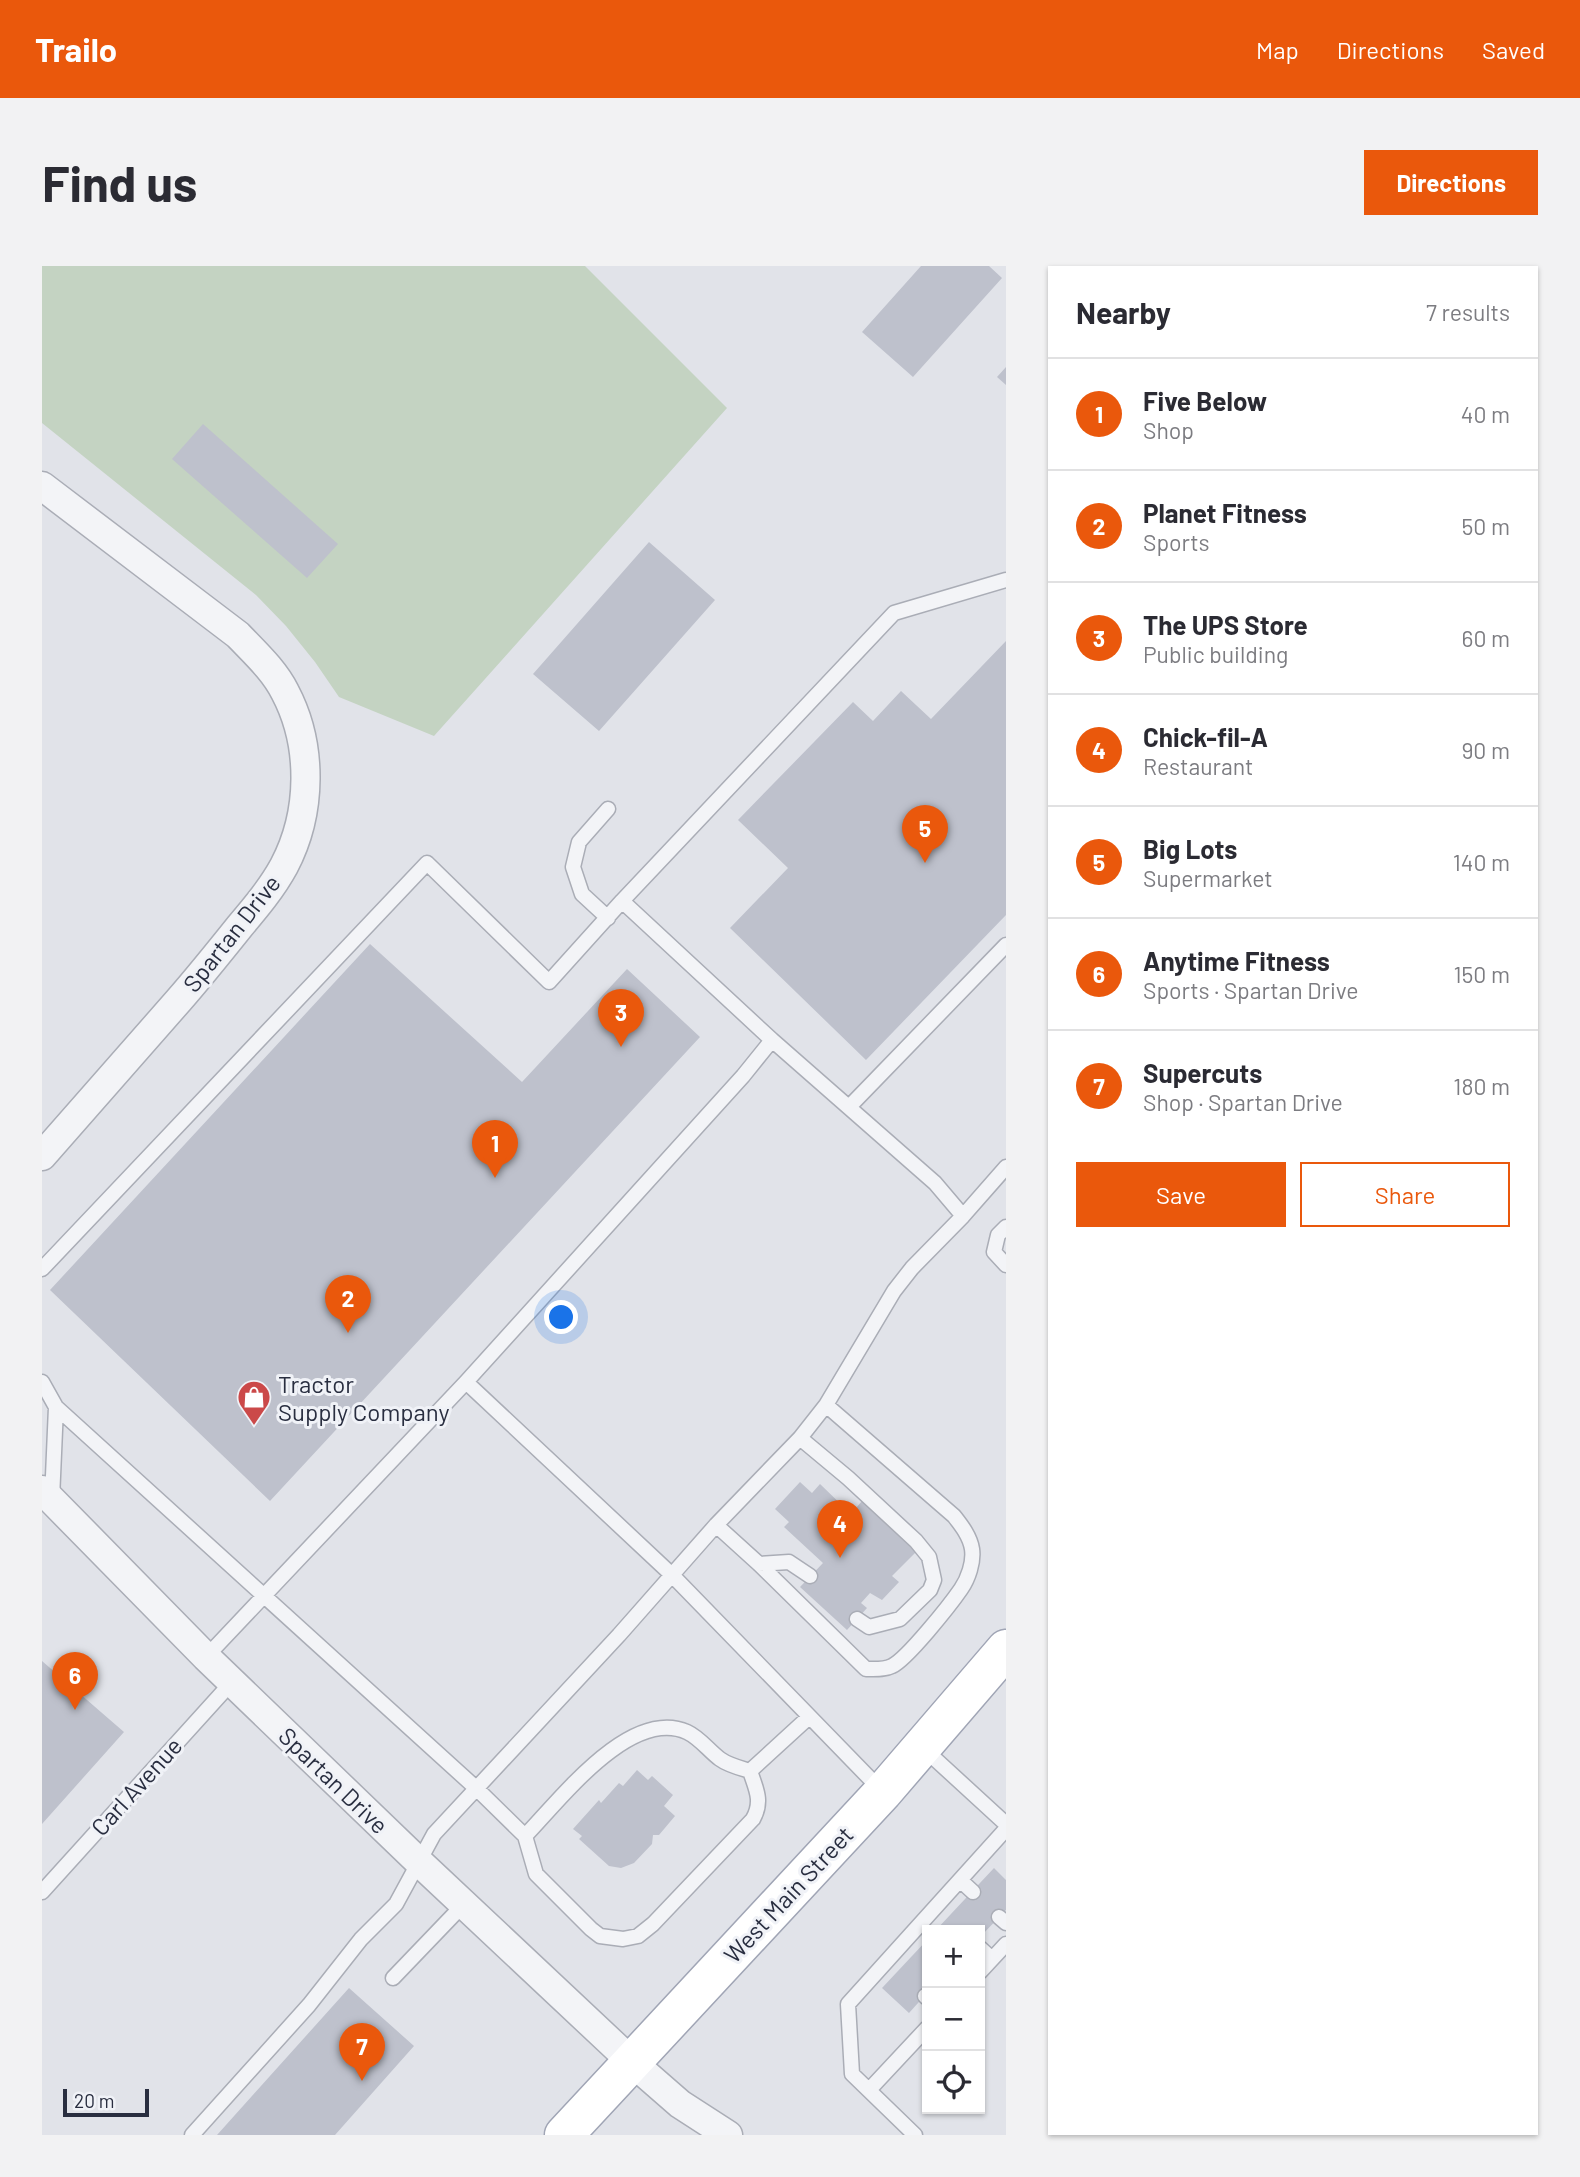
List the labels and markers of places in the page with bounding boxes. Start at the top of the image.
pin: 5 [902,805,948,863]
pin: 3 [598,989,644,1047]
pin: 1 [472,1120,518,1178]
pin: 2 [325,1275,371,1333]
place label: Tractor Supply Company [278,1369,450,1426]
shop icon: Tractor Supply Company [235,1378,273,1427]
pin: 4 [817,1500,863,1558]
pin: 6 [52,1652,98,1710]
pin: 7 [339,2023,385,2081]

